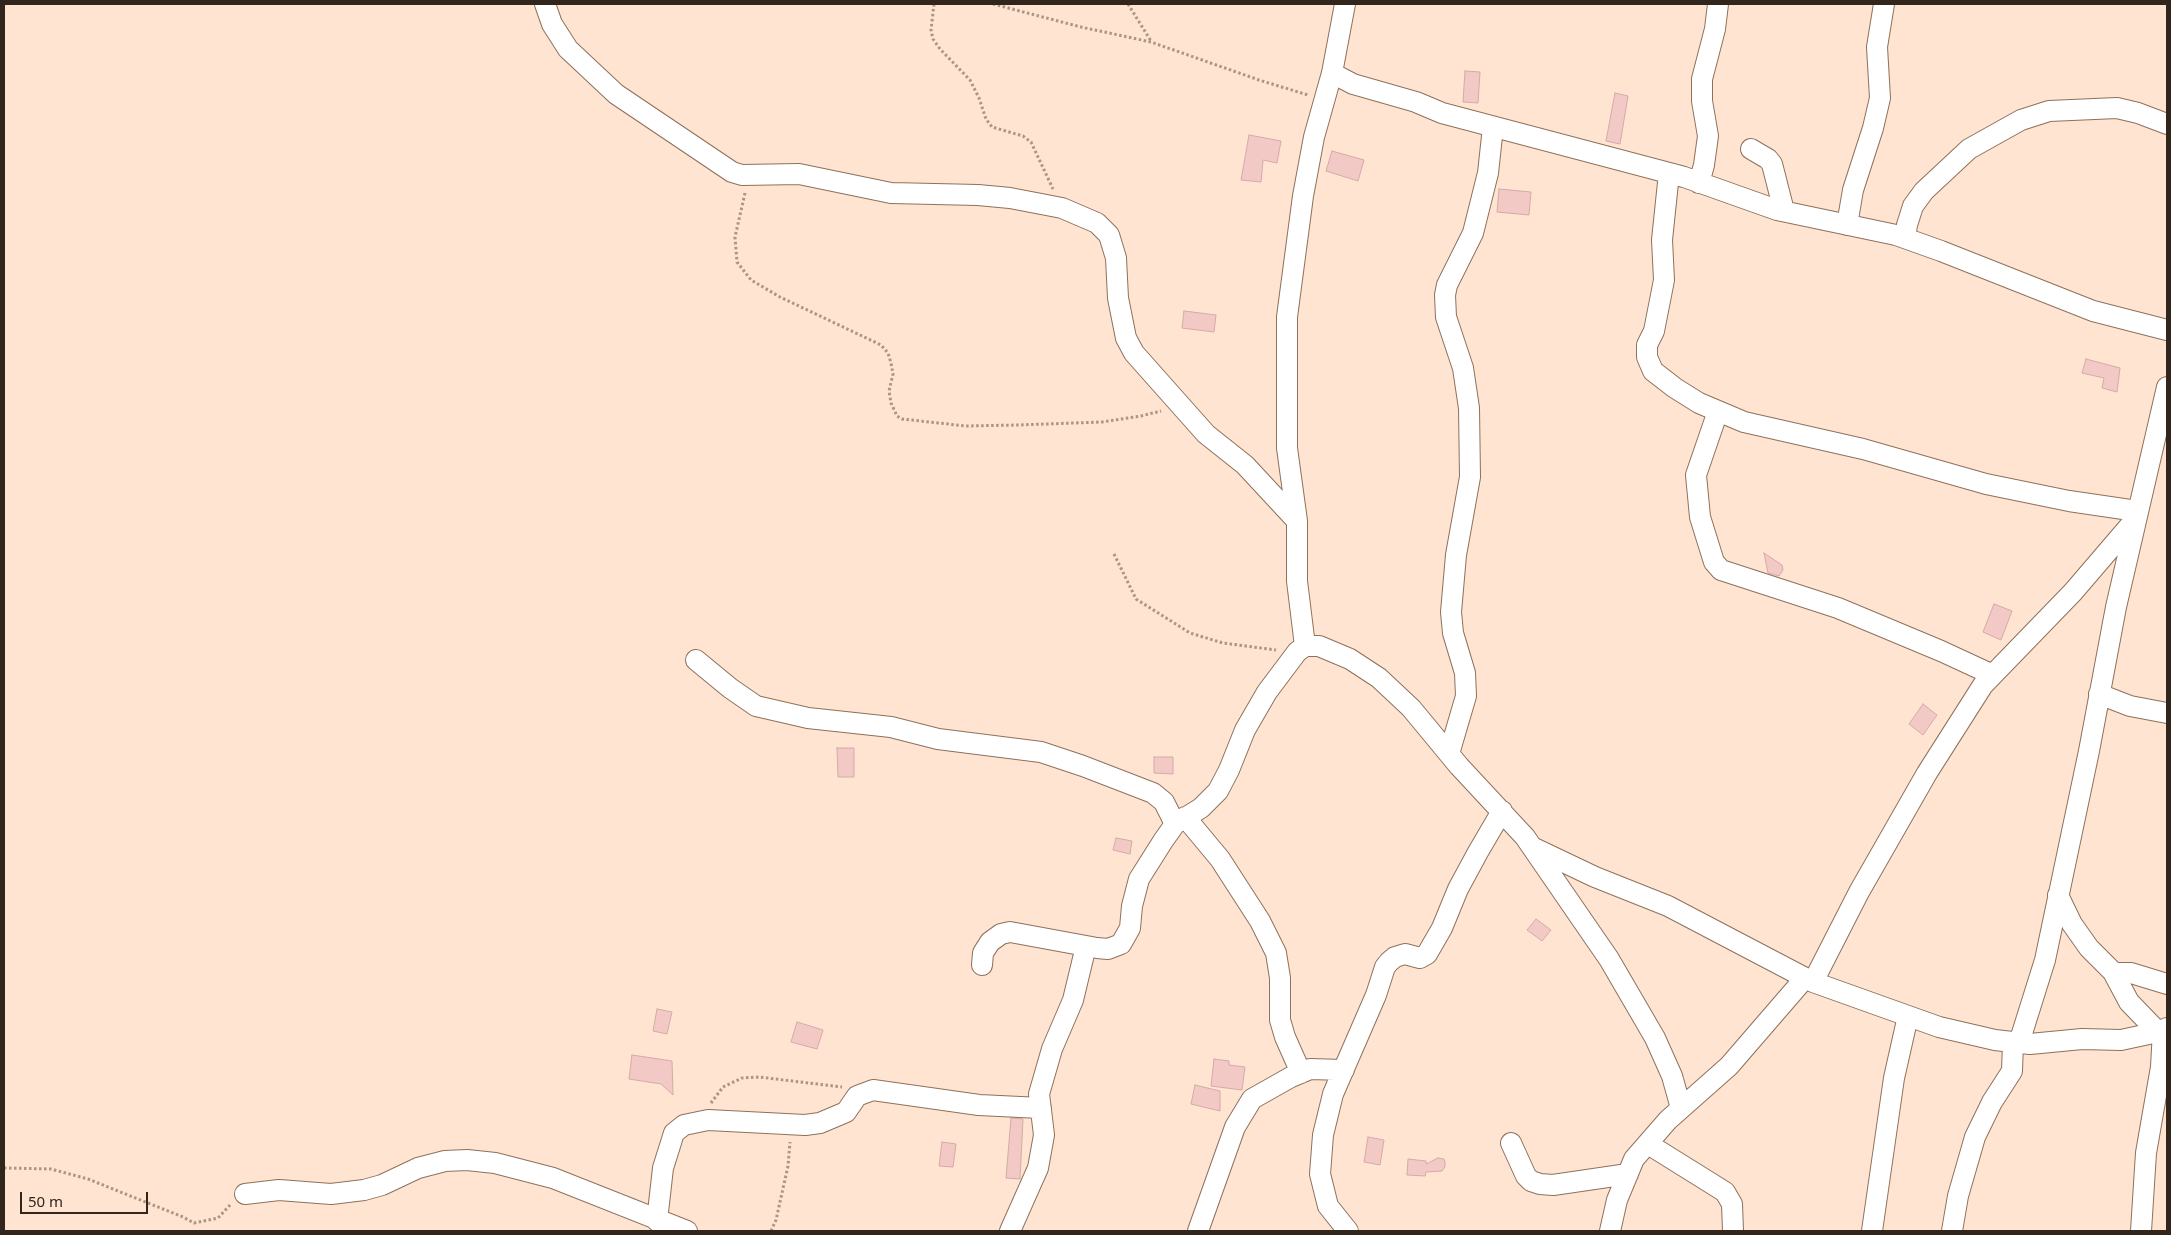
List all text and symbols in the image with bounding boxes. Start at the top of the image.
scale bar [22,1182,150,1214]
text: 50 m [28,1191,63,1211]

